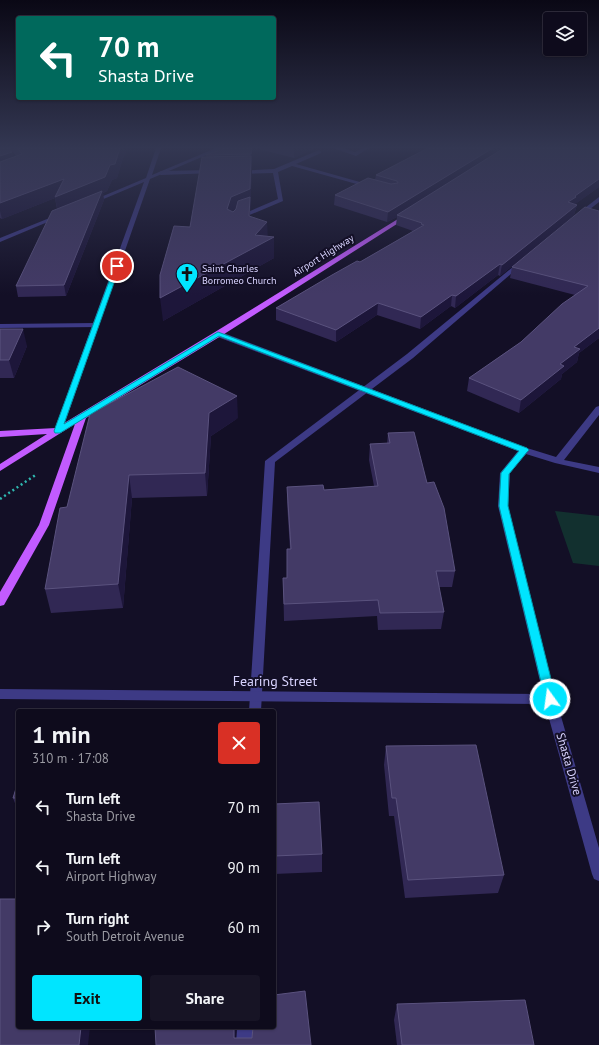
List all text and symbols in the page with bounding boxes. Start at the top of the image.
map controls [543,12,587,56]
button: layers [543,12,587,56]
text: 70 m [98,28,159,65]
icon: left [32,32,84,84]
text: Shasta Drive [98,64,194,87]
street label: Airport Highway [290,231,357,279]
pin [100,249,134,283]
icon: arrive [106,255,128,277]
church icon: Saint Charles Borromeo Church [174,261,200,294]
place label: Saint Charles Borromeo Church [202,262,276,287]
street label: Fearing Street [233,672,317,690]
position arrow [529,678,571,720]
text: 1 min [32,719,91,750]
button: close [218,722,260,764]
street label: Shasta Drive [553,731,586,797]
text: 310 m · 17:08 [32,750,109,767]
text: Turn left [66,789,120,808]
icon: left [32,796,54,818]
text: 70 m [227,798,260,817]
text: Shasta Drive [66,808,135,825]
text: Turn left [66,849,120,868]
icon: left [32,856,54,878]
text: 90 m [227,858,260,877]
text: Airport Highway [66,868,157,885]
text: Turn right [66,909,129,928]
icon: right [32,916,54,938]
text: 60 m [227,918,260,937]
text: South Detroit Avenue [66,928,184,945]
button: Exit [32,975,142,1021]
button: Share [150,975,260,1021]

